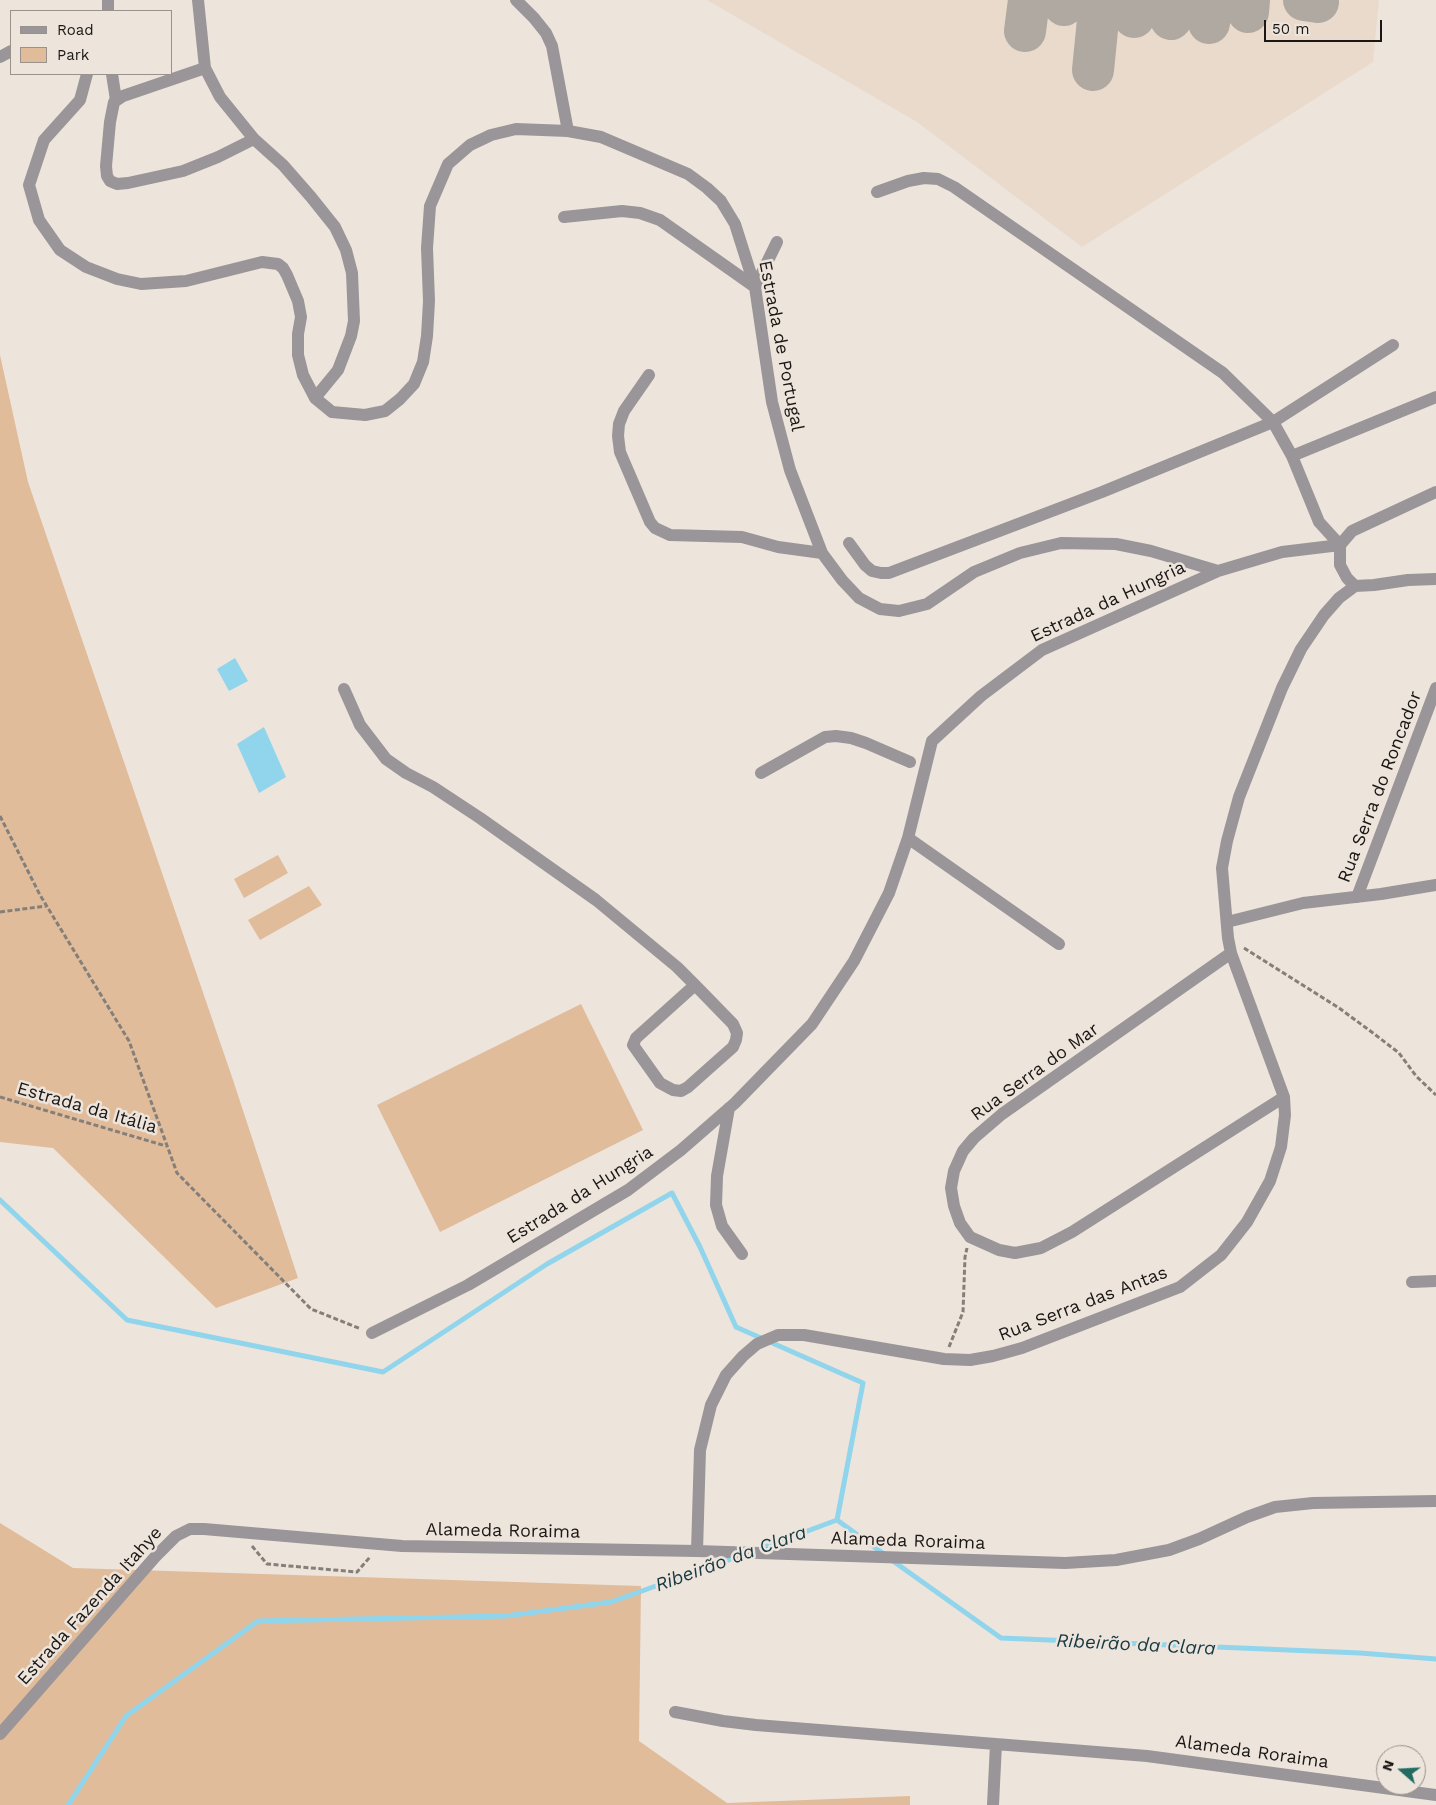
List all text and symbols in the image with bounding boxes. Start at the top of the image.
legend [10,10,172,75]
scale bar [1266,10,1384,42]
text: 50 m [1272,20,1309,38]
text: Road [57,21,94,39]
text: Park [57,46,89,64]
street label: Estrada de Portugal [754,259,808,433]
street label: Estrada da Hungria [1027,557,1189,647]
street label: Rua Serra do Roncador [1333,688,1427,886]
street label: Rua Serra do Mar [967,1018,1103,1126]
street label: Estrada da Itália [15,1078,159,1138]
street label: Estrada da Hungria [503,1141,657,1249]
street label: Rua Serra das Antas [996,1262,1170,1346]
street label: Alameda Roraima [426,1519,580,1543]
water label: Ribeirão da Clara [652,1521,810,1597]
street label: Estrada Fazenda Itahye [13,1522,167,1690]
street label: Alameda Roraima [830,1528,986,1554]
water label: Ribeirão da Clara [1056,1629,1216,1661]
street label: Alameda Roraima [1174,1731,1330,1773]
north arrow [1376,1745,1426,1795]
text: N [1379,1758,1397,1773]

